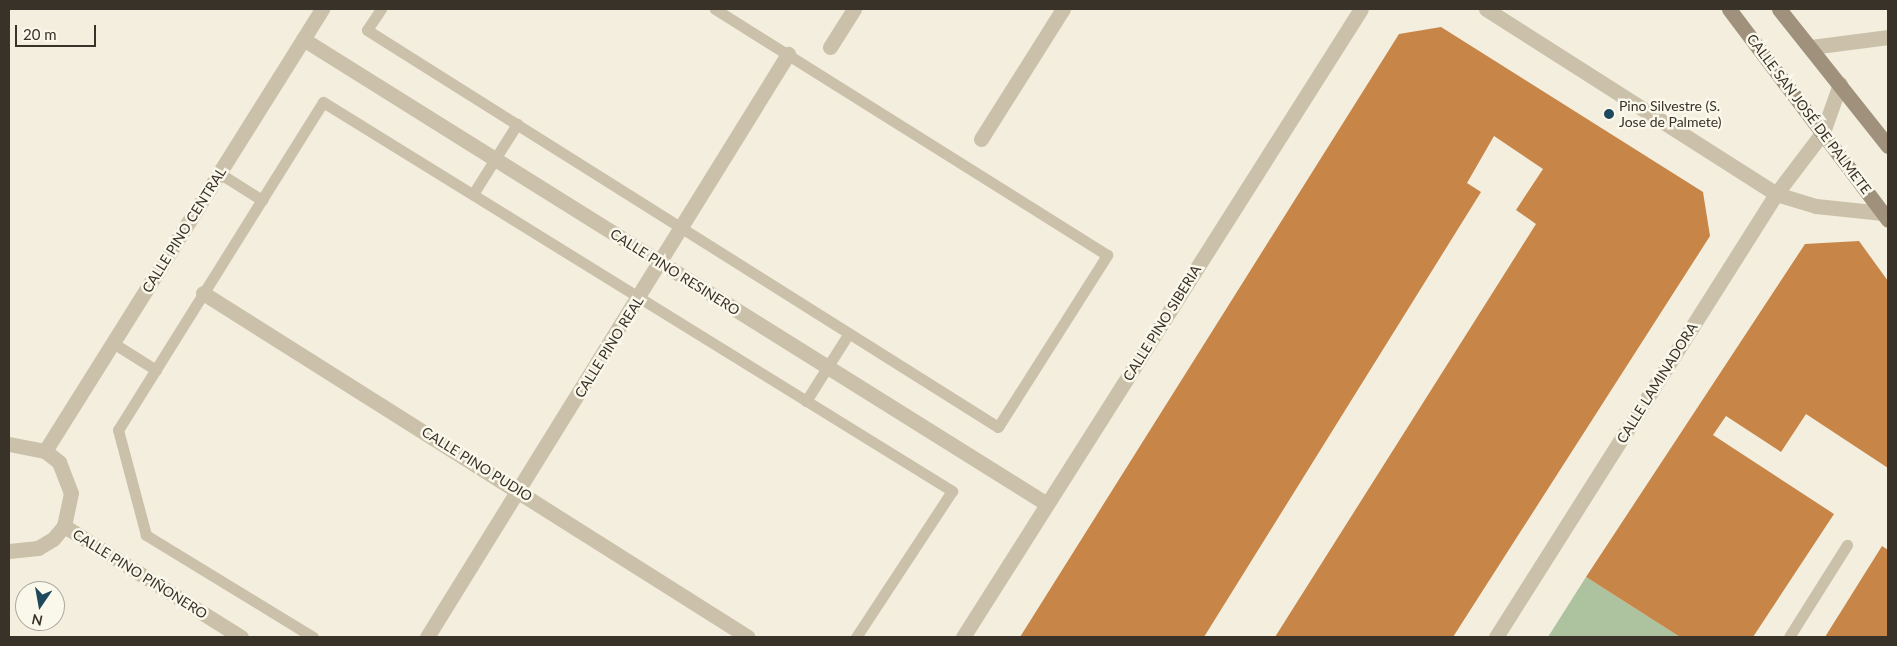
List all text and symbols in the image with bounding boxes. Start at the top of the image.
scale bar [18,15,99,47]
text: 20 m [23,25,57,43]
street label: CALLE SAN JOSÉ DE PALMETE [1743,30,1875,198]
place label: Pino Silvestre (S. Jose de Palmete) [1619,98,1722,130]
marker: Pino Silvestre (S. Jose de Palmete) [1603,108,1615,120]
street label: CALLE PINO CENTRAL [139,164,229,296]
street label: CALLE PINO RESINERO [607,225,743,319]
street label: CALLE PINO SIBERIA [1120,262,1204,384]
street label: CALLE PINO REAL [571,293,647,401]
street label: CALLE LAMINADORA [1613,320,1701,446]
street label: CALLE PINO PUDIO [419,423,535,505]
street label: CALLE PINO PIÑONERO [70,526,210,622]
north arrow [15,581,65,631]
text: N [30,611,44,630]

